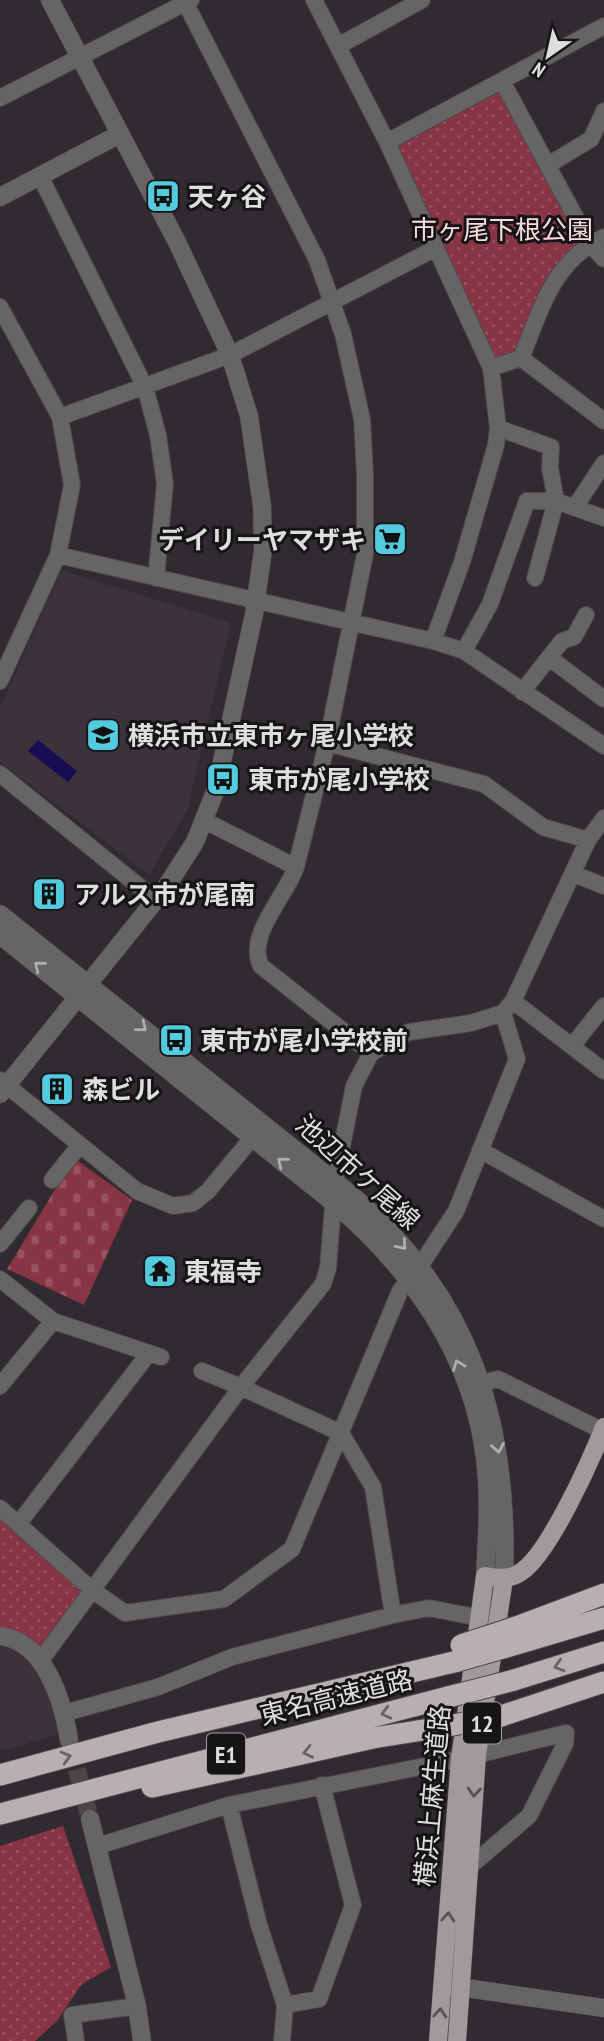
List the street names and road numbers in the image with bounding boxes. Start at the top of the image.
street label: 池辺市ケ尾線 [289,1108,427,1236]
street label: 東名高速道路 [256,1662,416,1732]
road number: 12 [463,1702,501,1744]
street label: 横浜上麻生道路 [408,1704,456,1888]
road number: E1 [207,1734,245,1774]

